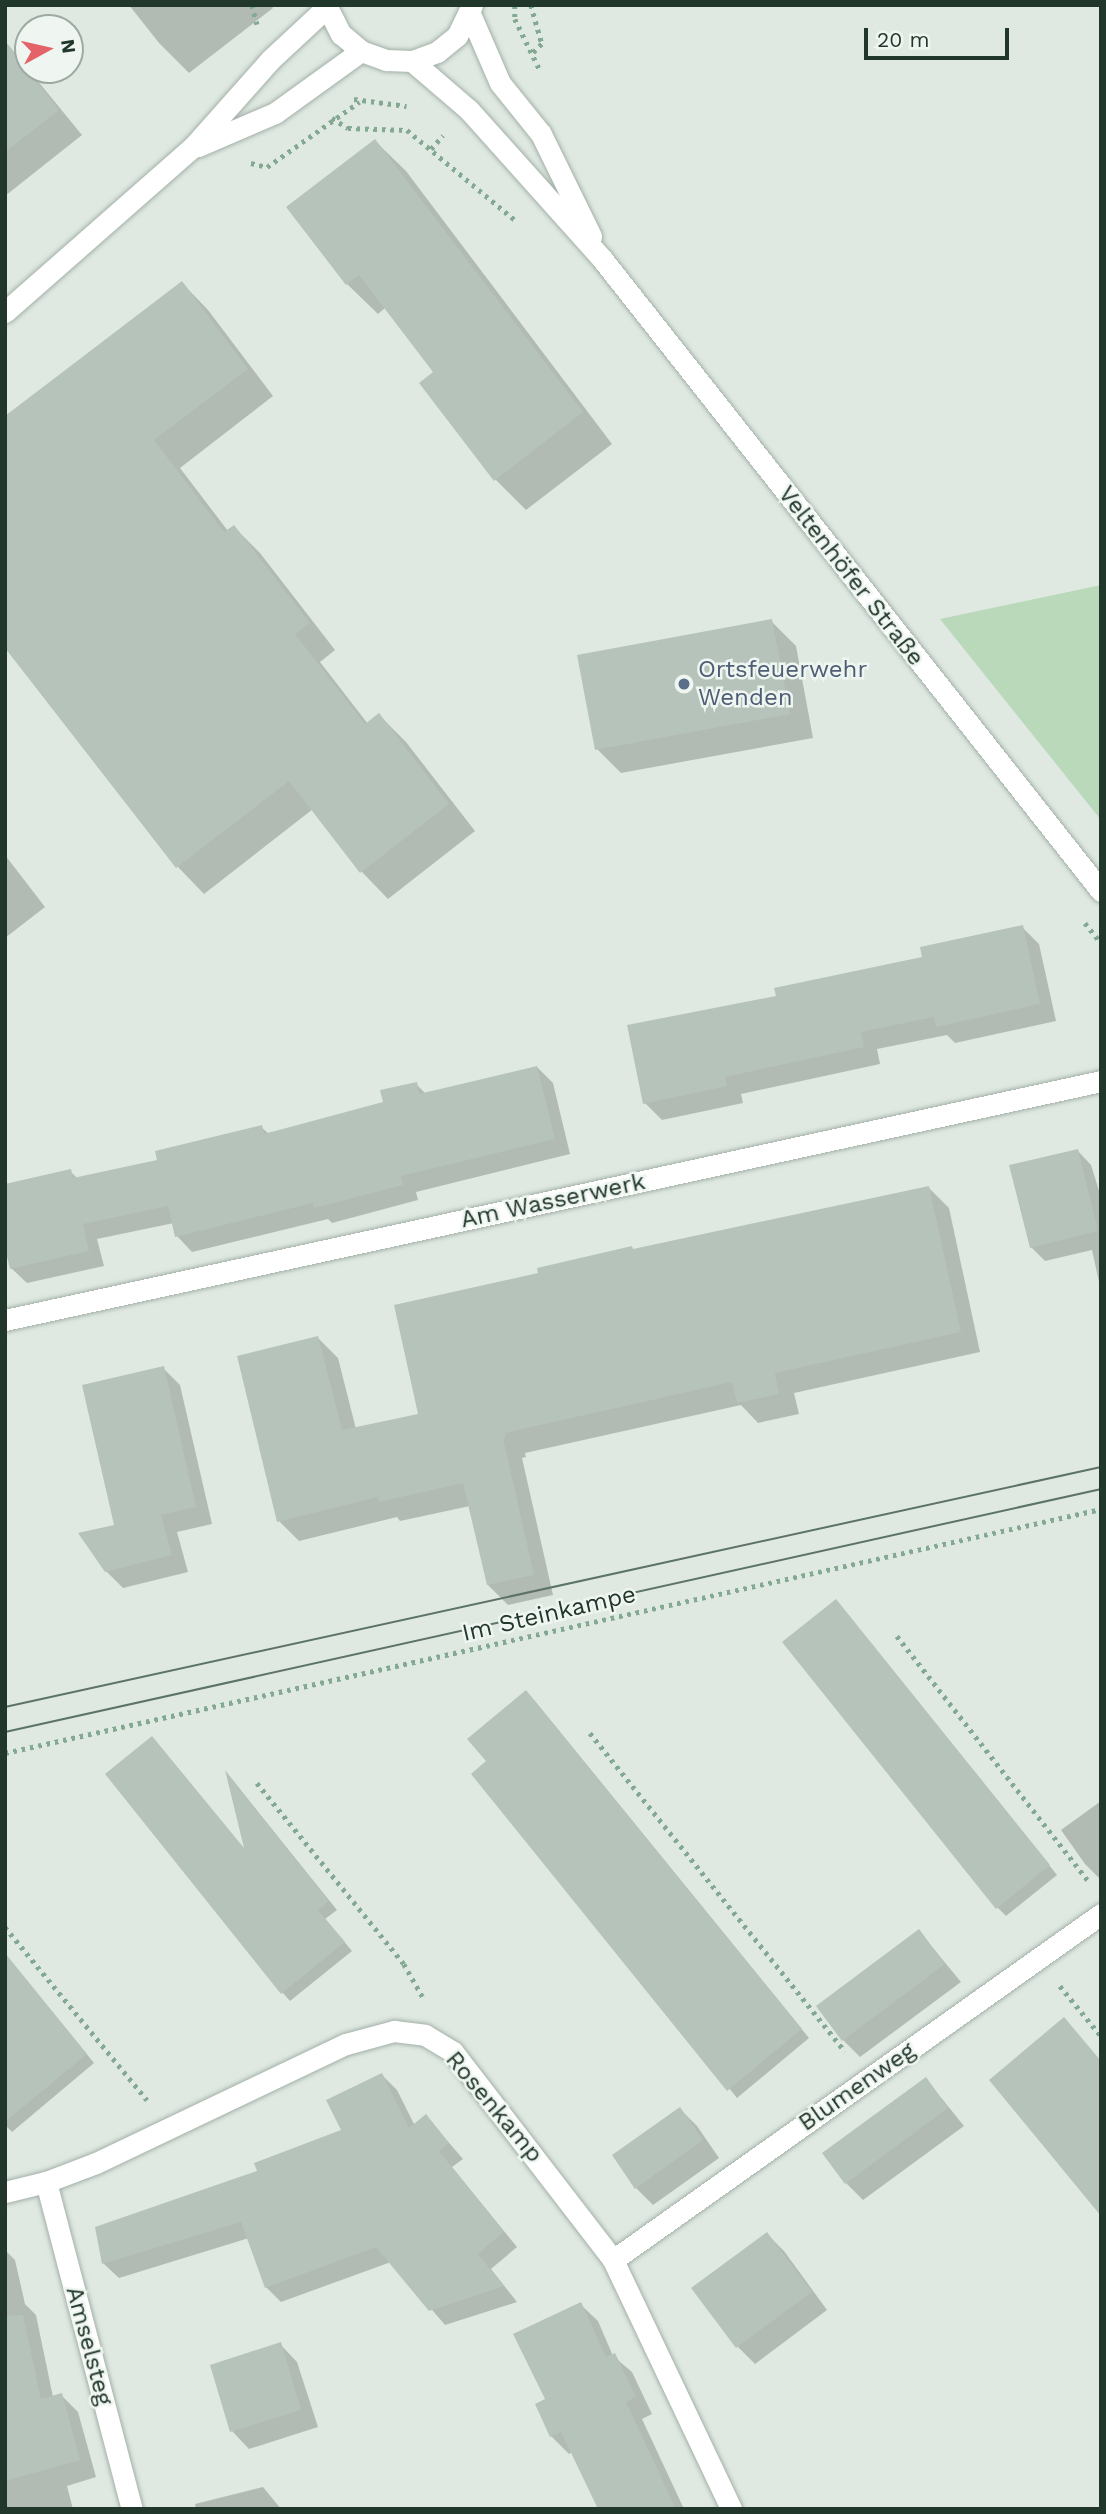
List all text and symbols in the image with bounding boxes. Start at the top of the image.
north arrow [14,14,84,84]
scale bar [868,14,1013,58]
text: 20 m [877,27,929,52]
text: N [56,38,81,55]
street label: Veltenhöfer Straße [772,480,930,672]
place label: Ortsfeuerwehr Wenden [698,656,867,712]
marker: Ortsfeuerwehr Wenden [676,676,692,692]
street label: Am Wasserwerk [458,1167,648,1235]
street label: Im Steinkampe [459,1580,639,1648]
street label: Blumenweg [793,2036,921,2138]
street label: Rosenkamp [439,2046,549,2168]
street label: Amselsteg [59,2283,119,2409]

